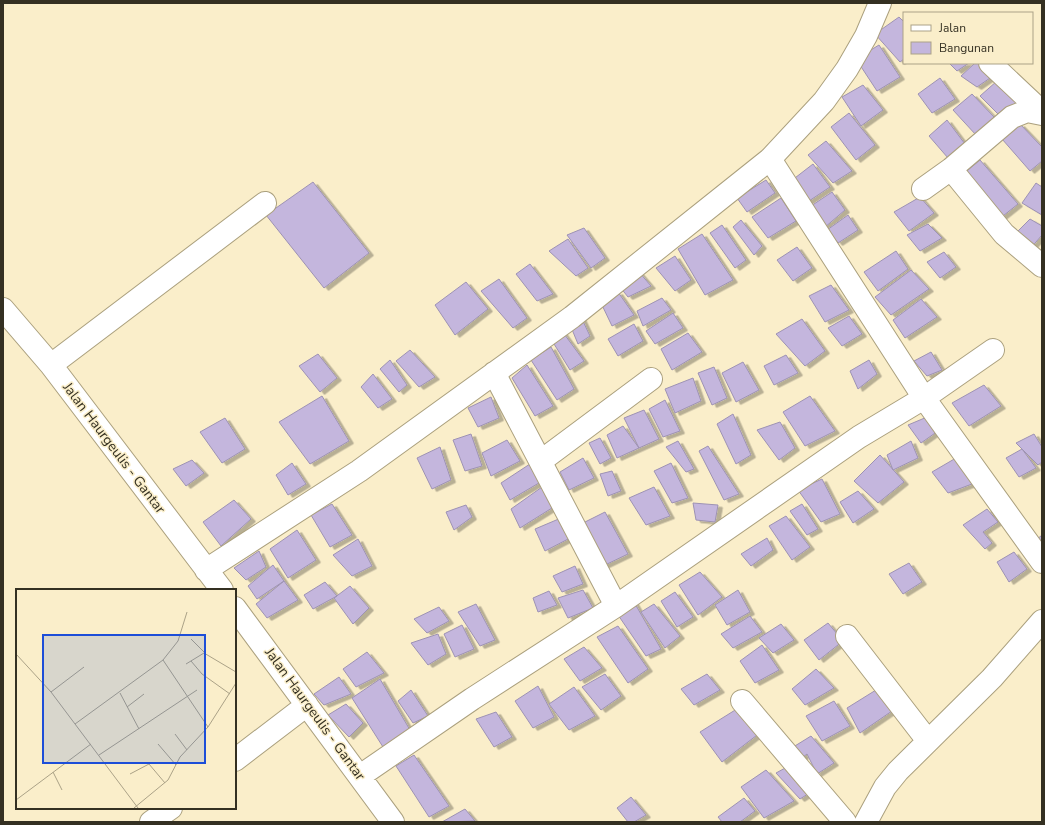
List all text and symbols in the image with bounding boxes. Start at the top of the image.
legend [903,12,1033,64]
text: Jalan [938,20,966,36]
text: Bangunan [939,40,994,56]
street label: Jalan Haurgeulis - Gantar [58,378,170,517]
inset map [16,589,236,809]
street label: Jalan Haurgeulis - Gantar [260,643,370,784]

